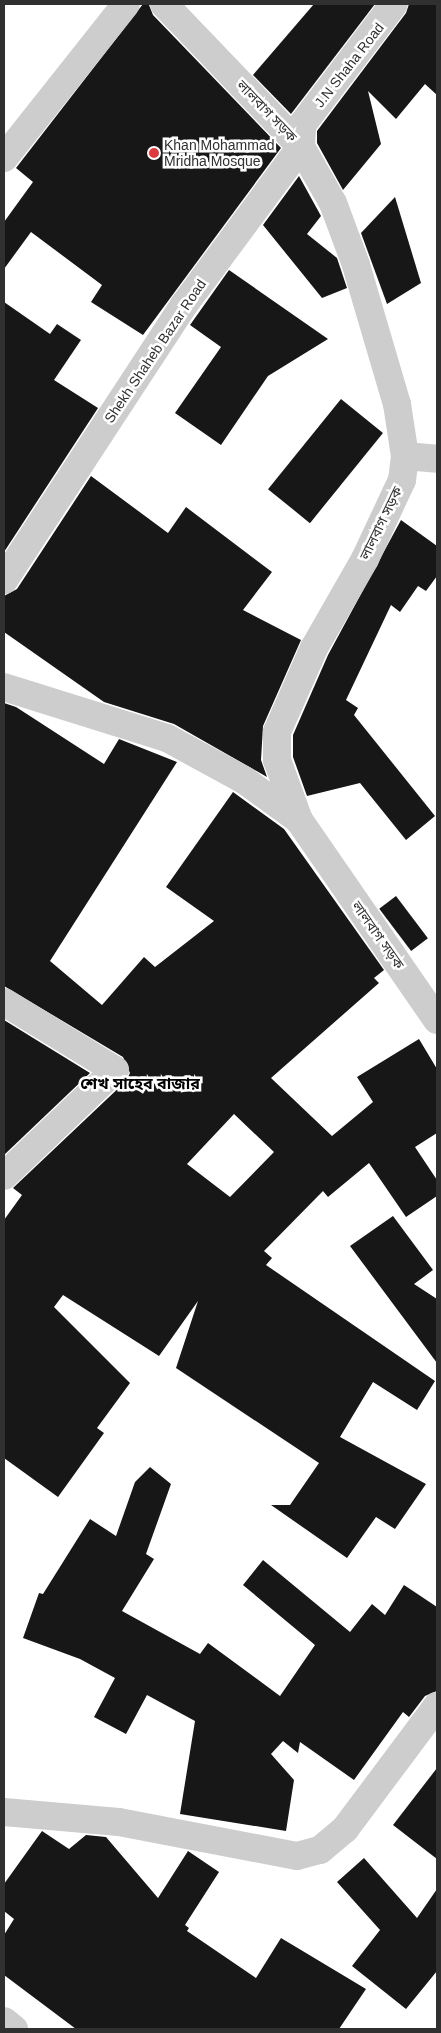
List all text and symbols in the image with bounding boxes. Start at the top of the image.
street label: J.N Shaha Road [311,19,387,111]
street label: লালবাগ সড়ক [233,77,301,145]
place label: Khan Mohammad Mridha Mosque [164,137,275,170]
marker: Khan Mohammad Mridha Mosque [148,147,160,159]
street label: Shekh Shaheb Bazar Road [101,276,209,426]
street label: লালবাগ সড়ক [356,484,406,562]
street label: লালবাগ সড়ক [348,898,408,972]
district label: শেখ সাহেব বাজার [80,1074,200,1094]

